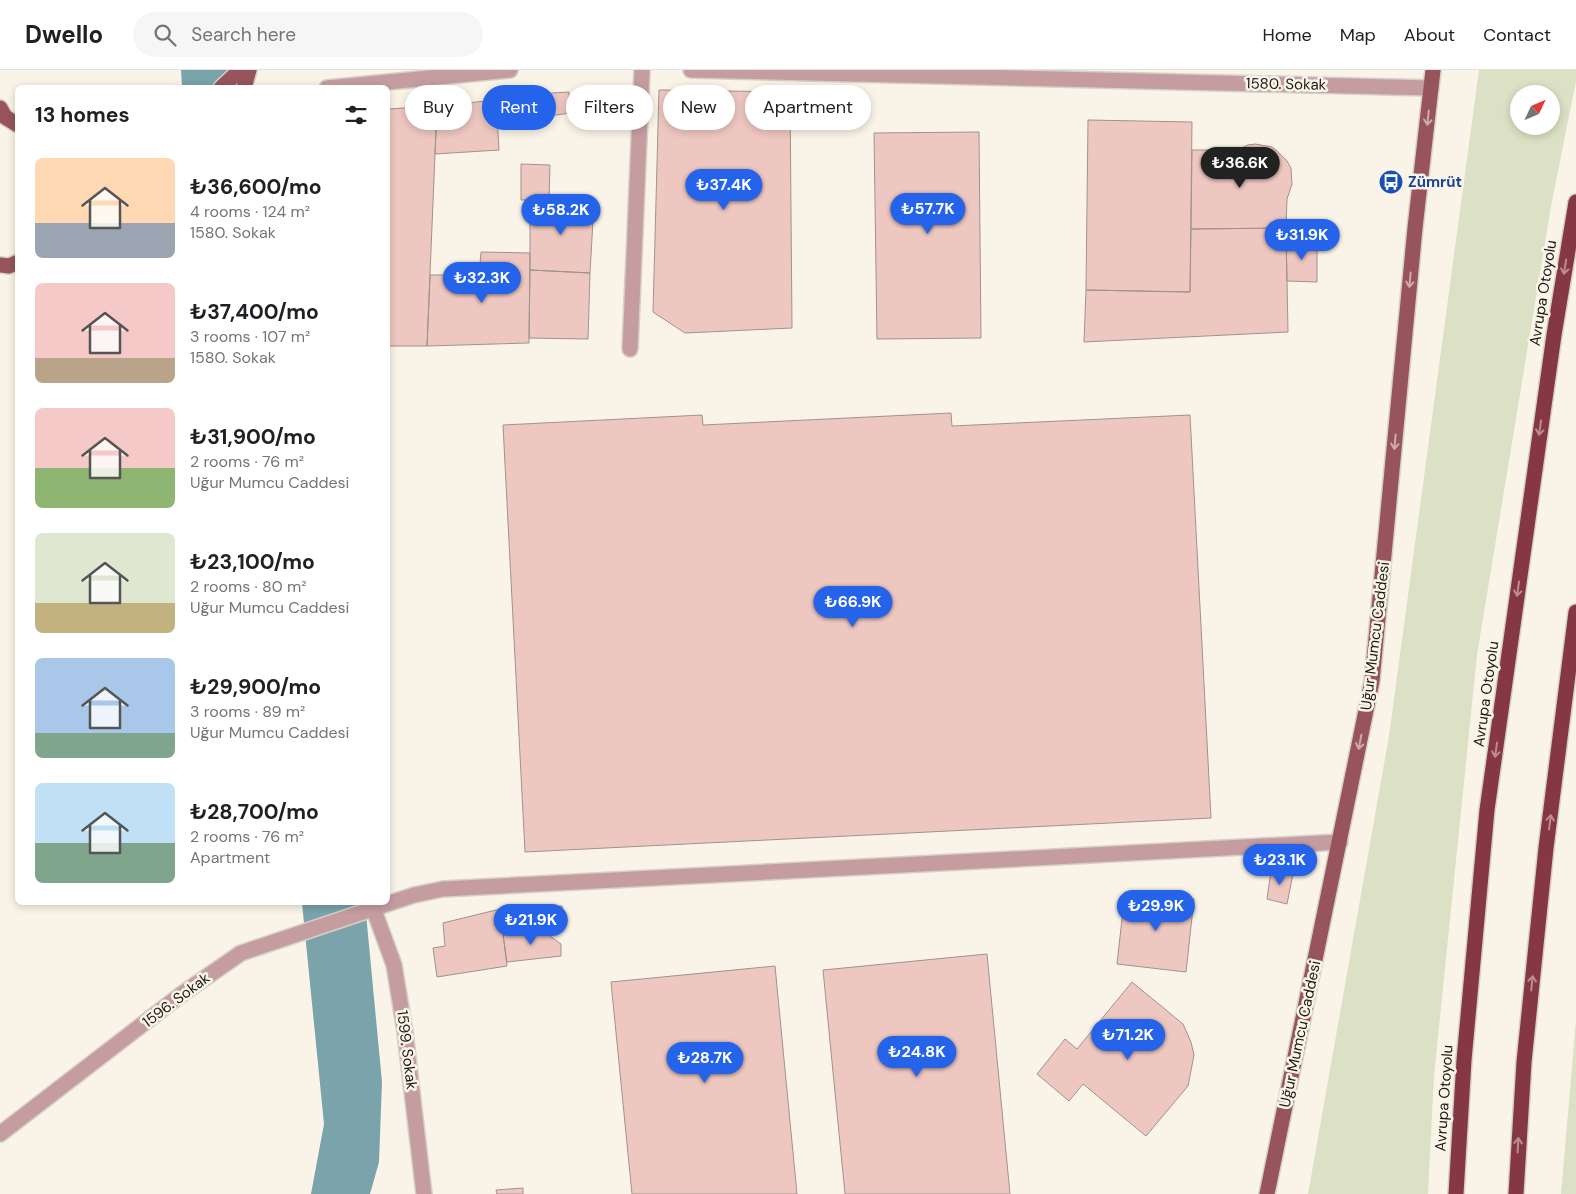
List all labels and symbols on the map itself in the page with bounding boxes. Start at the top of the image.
street label: 1580. Sokak [1246,73,1327,95]
north arrow [1510,85,1560,135]
one-way arrow [1423,110,1433,126]
pin: ₺36.6K [1199,146,1281,189]
pin: ₺37.4K [683,168,765,211]
bus stop icon: Zümrüt [1378,169,1404,195]
place label: Zümrüt [1408,172,1462,192]
pin: ₺57.7K [887,192,969,235]
pin: ₺58.2K [520,194,602,236]
pin: ₺31.9K [1261,218,1343,261]
street label: Avrupa Otoyolu [1525,239,1561,347]
one-way arrow [1560,259,1570,275]
pin: ₺32.3K [441,262,523,304]
one-way arrow [1406,272,1415,288]
one-way arrow [1535,420,1545,436]
one-way arrow [1390,433,1400,449]
street label: Uğur Mumcu Caddesi [1356,561,1394,711]
one-way arrow [1512,581,1522,597]
pin: ₺66.9K [812,586,894,628]
street label: Avrupa Otoyolu [1469,640,1503,748]
one-way arrow [1355,734,1364,750]
one-way arrow [1490,742,1500,758]
one-way arrow [1545,814,1555,830]
pin: ₺23.1K [1239,844,1321,886]
pin: ₺29.9K [1115,890,1197,932]
pin: ₺21.9K [490,904,572,946]
street label: Uğur Mumcu Caddesi [1275,959,1325,1109]
street label: 1596. Sokak [138,968,214,1032]
one-way arrow [1527,976,1537,992]
street label: 1599. Sokak [392,1009,422,1091]
pin: ₺71.2K [1087,1018,1169,1061]
pin: ₺24.8K [876,1036,958,1078]
pin: ₺28.7K [664,1042,746,1084]
street label: Avrupa Otoyolu [1430,1044,1458,1152]
one-way arrow [1514,1138,1523,1154]

